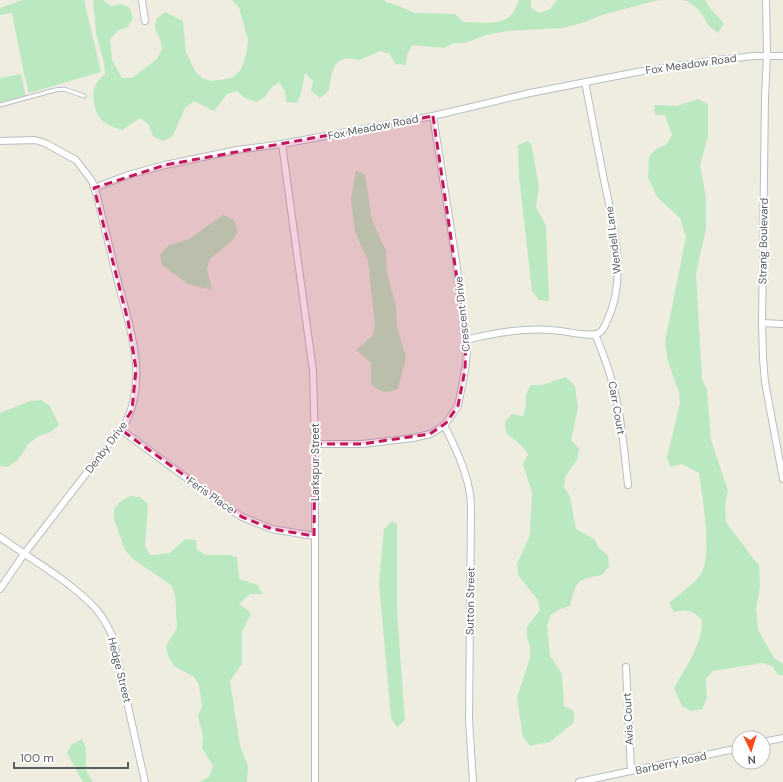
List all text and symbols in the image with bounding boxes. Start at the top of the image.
street label: Fox Meadow Road [644,51,738,77]
street label: Fox Meadow Road [327,111,420,143]
street label: Strang Boulevard [755,198,771,284]
street label: Wendell Lane [602,205,624,275]
street label: Crescent Drive [451,276,473,352]
street label: Carr Court [605,380,629,436]
street label: Denby Drive [82,418,130,476]
street label: Larkspur Street [308,423,322,501]
street label: Feris Place [185,474,237,516]
street label: Sutton Street [462,567,478,635]
street label: Hedge Street [105,636,135,704]
street label: Avis Court [620,692,636,746]
north arrow [731,730,771,770]
scale bar [14,744,128,770]
street label: Barberry Road [634,749,708,777]
text: 100 m [20,750,54,766]
text: N [747,753,756,767]

